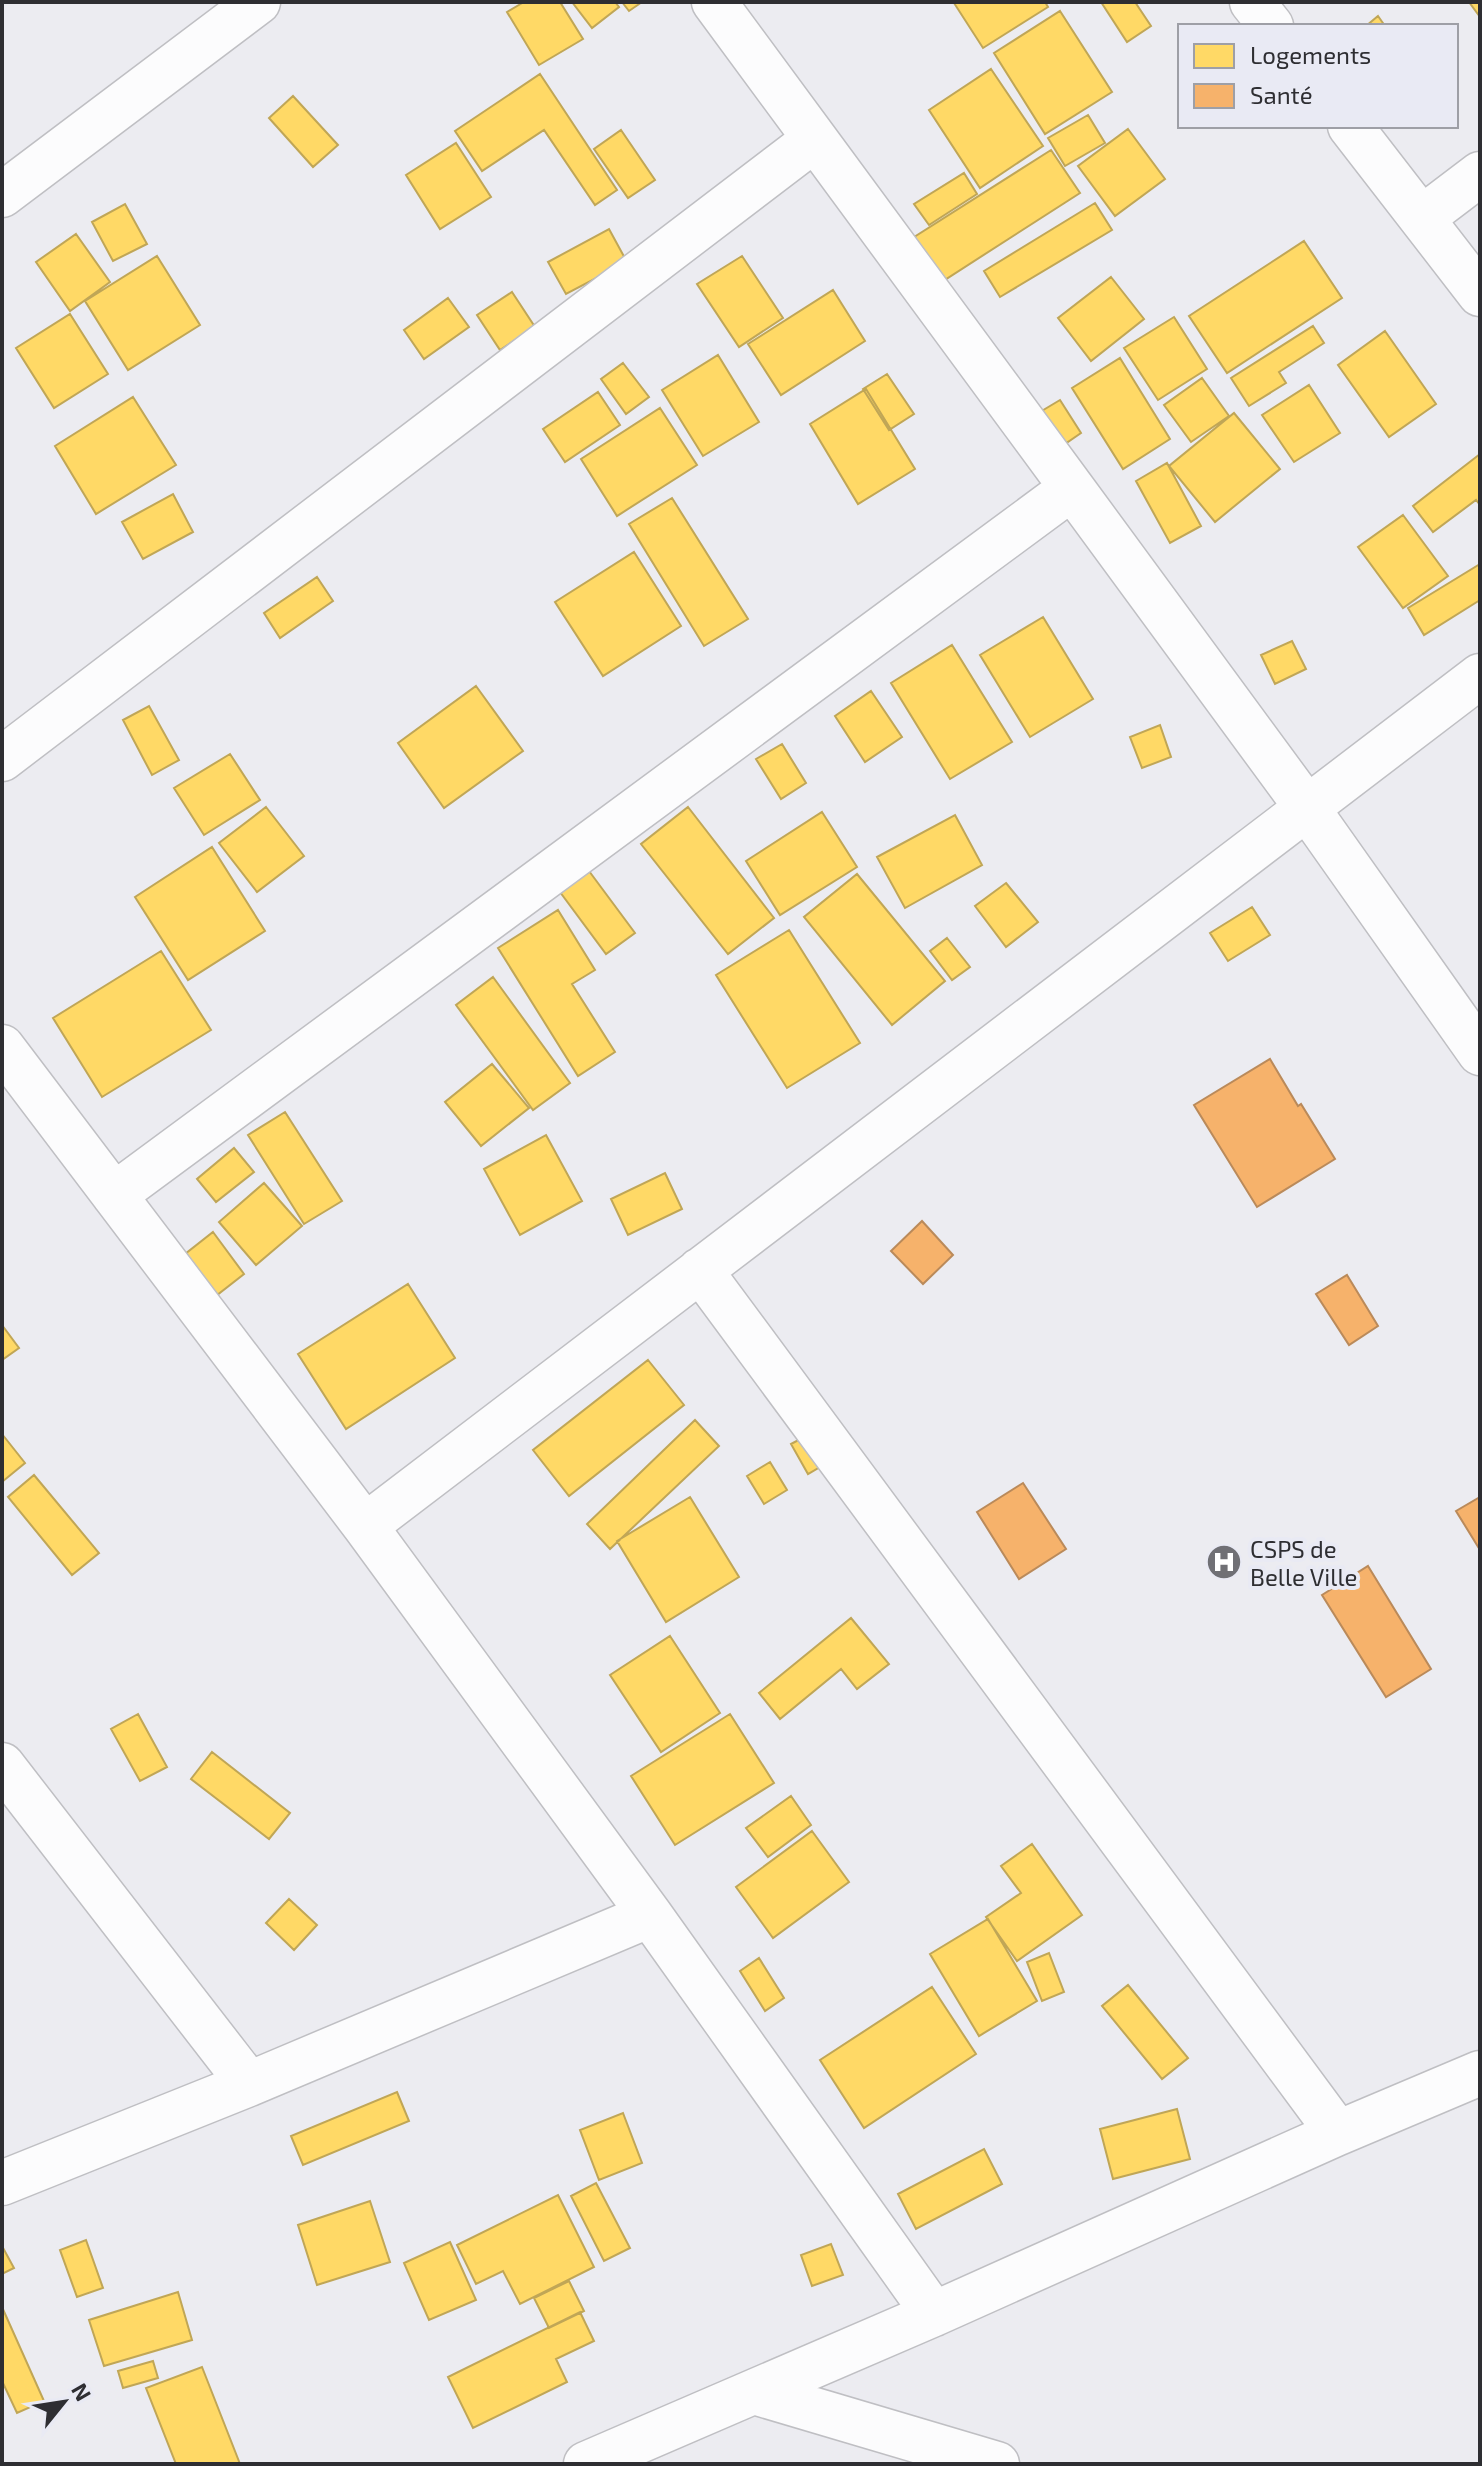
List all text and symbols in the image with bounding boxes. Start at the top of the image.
legend [1178,24,1458,128]
text: Logements [1250,40,1371,69]
text: Santé [1250,80,1313,109]
place label: CSPS de Belle Ville [1250,1534,1357,1591]
hospital icon: CSPS de Belle Ville [1205,1543,1243,1581]
north arrow [24,2362,104,2442]
text: N [67,2378,97,2405]

